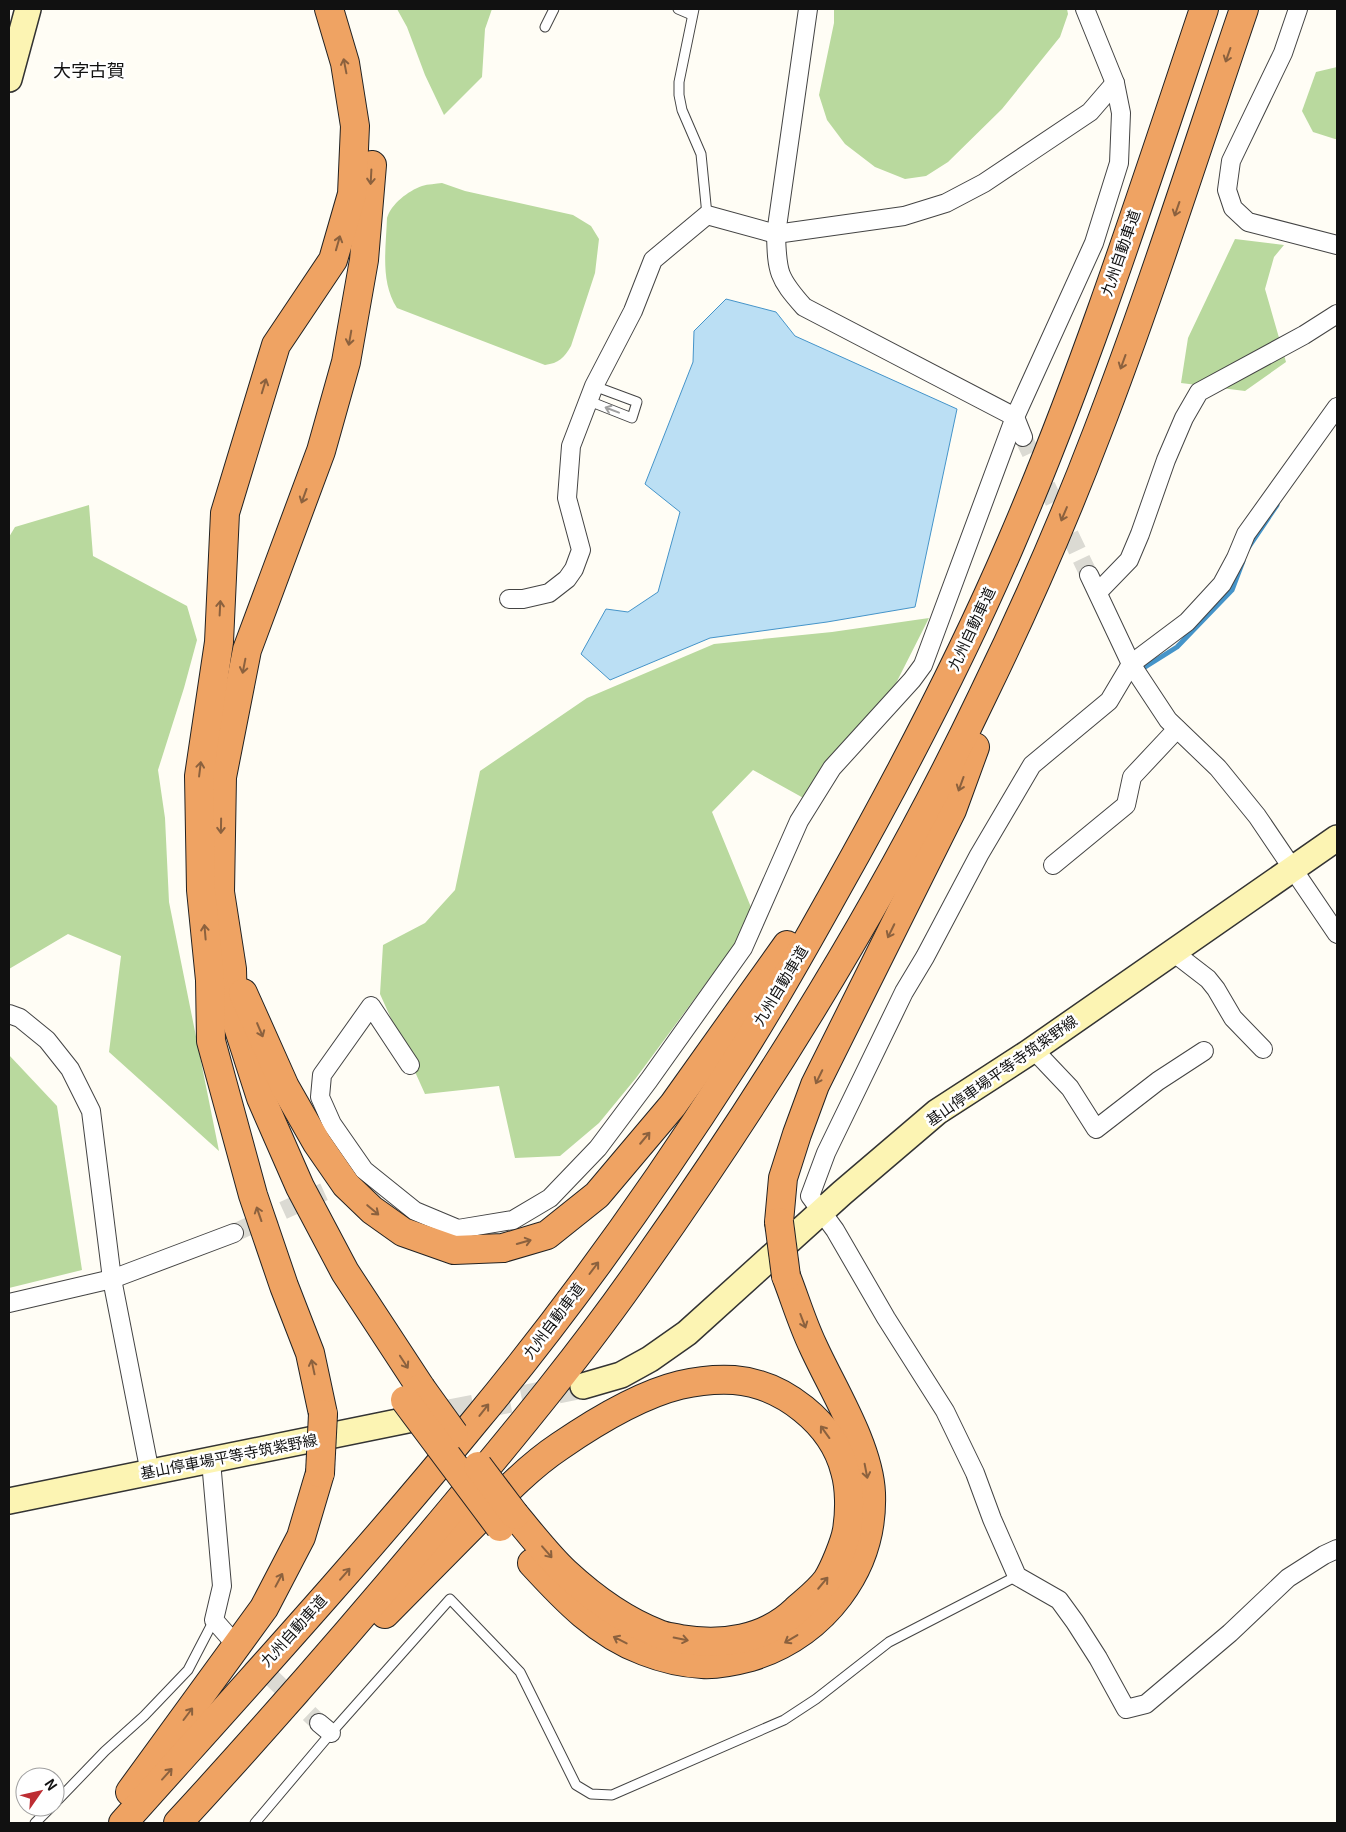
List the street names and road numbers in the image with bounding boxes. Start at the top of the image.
street label: 九州自動車道 [1095,207,1144,298]
street label: 九州自動車道 [942,583,999,674]
street label: 九州自動車道 [748,941,812,1029]
street label: 基山停車場平等寺筑紫野線 [921,1010,1081,1130]
street label: 九州自動車道 [517,1278,588,1362]
street label: 基山停車場平等寺筑紫野線 [138,1428,319,1483]
street label: 九州自動車道 [255,1590,331,1670]

